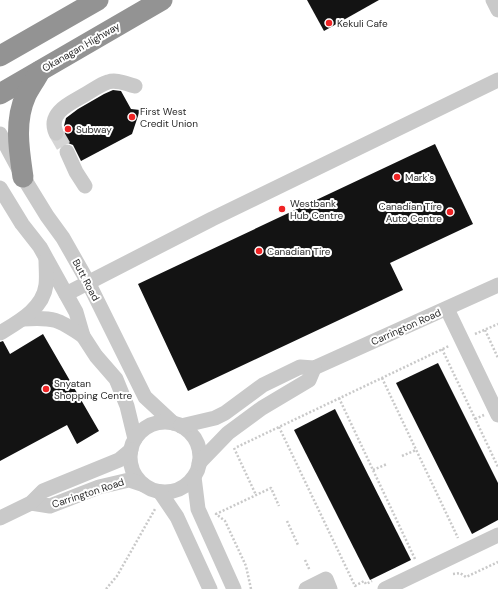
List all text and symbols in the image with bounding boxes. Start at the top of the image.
place label: Kekuli Cafe [337,17,388,30]
marker: Kekuli Cafe [324,18,334,28]
street label: Okanagan Highway [40,19,123,75]
place label: First West Credit Union [140,105,198,130]
marker: First West Credit Union [127,112,137,122]
place label: Subway [76,123,112,136]
marker: Subway [63,124,73,134]
place label: Mark's [405,171,434,184]
marker: Mark's [392,172,402,182]
place label: Westbank Hub Centre [290,197,343,222]
place label: Canadian Tire Auto Centre [379,200,442,225]
marker: Westbank Hub Centre [277,204,287,214]
marker: Canadian Tire Auto Centre [445,207,455,217]
place label: Canadian Tire [267,245,331,258]
marker: Canadian Tire [254,246,264,256]
street label: Butt Road [70,257,102,303]
street label: Carrington Road [369,306,443,348]
place label: Snyatan Shopping Centre [54,377,132,402]
marker: Snyatan Shopping Centre [41,384,51,394]
street label: Carrington Road [50,475,126,511]

